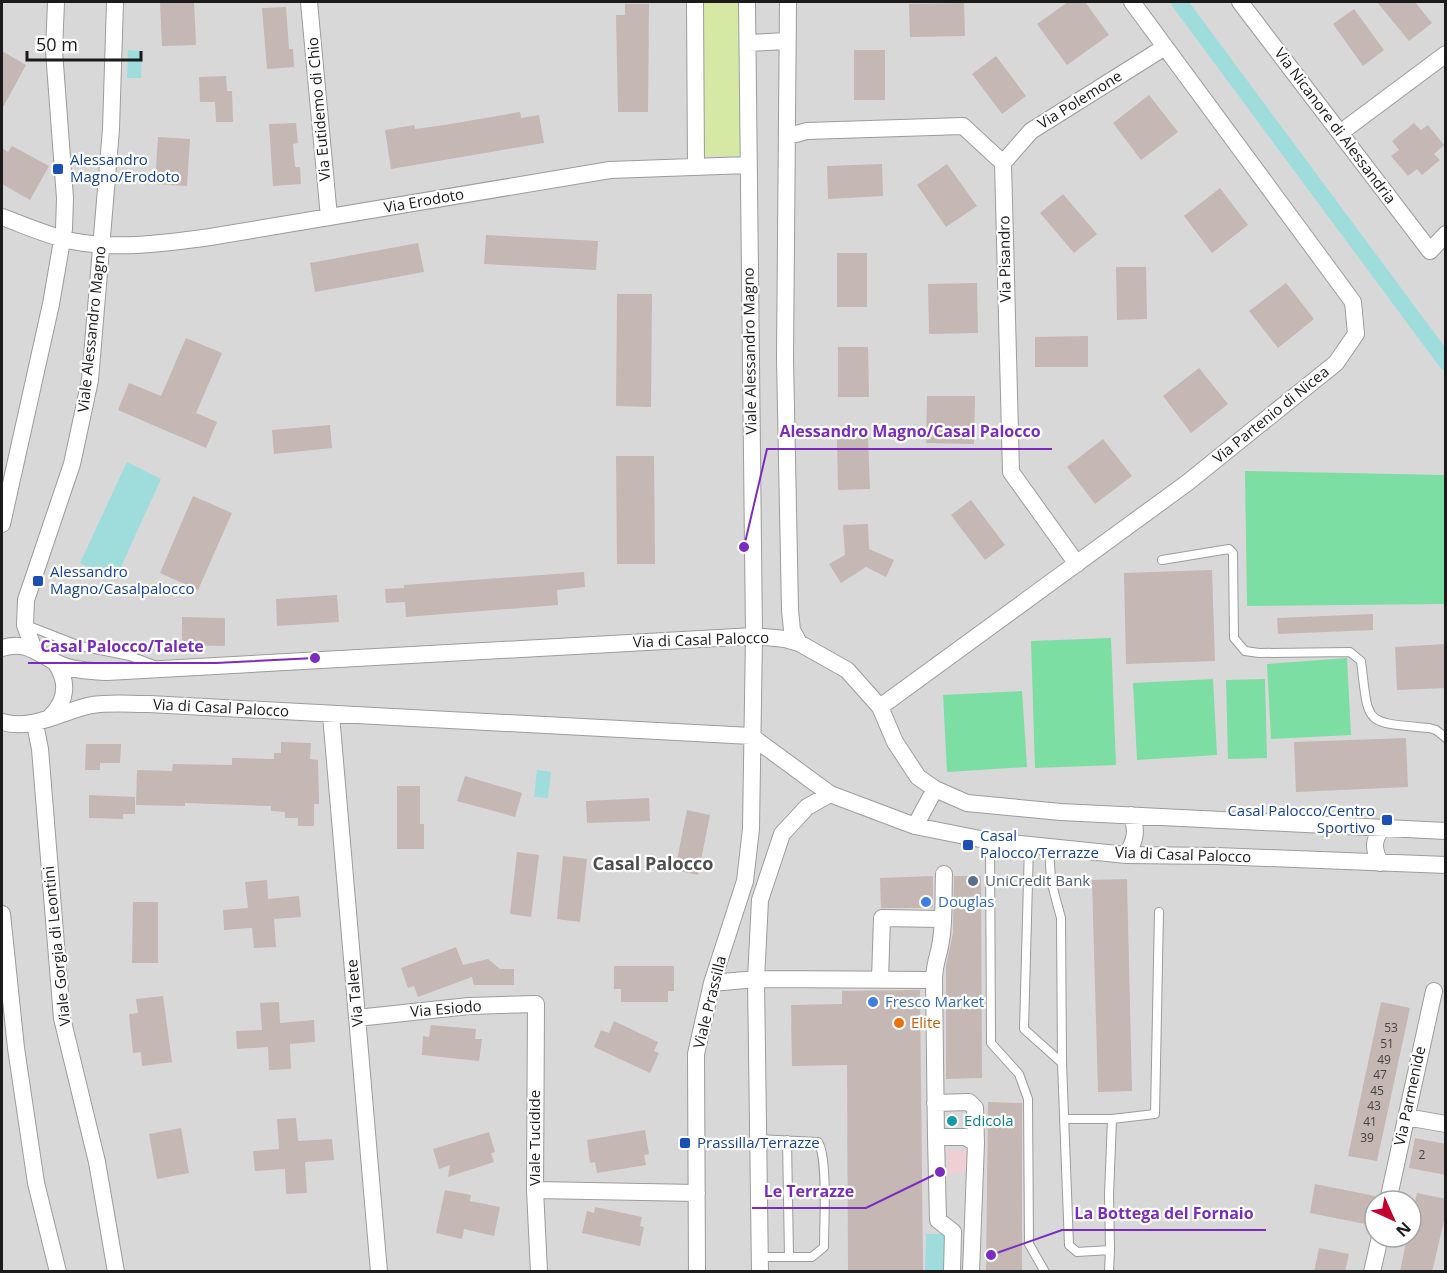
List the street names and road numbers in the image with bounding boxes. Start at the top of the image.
street label: Via Eutidemo di Chio [302,36,334,182]
street label: Via Nicanore di Alessandria [1271,43,1401,207]
street label: Via Polemone [1034,65,1125,133]
street label: Via Erodoto [382,183,465,217]
street label: Via Pisandro [993,215,1015,303]
street label: Viale Alessandro Magno [72,245,110,413]
street label: Viale Alessandro Magno [738,267,760,435]
street label: Via Partenio di Nicea [1208,361,1333,467]
street label: Via di Casal Palocco [632,627,769,651]
street label: Via di Casal Palocco [152,693,290,721]
street label: Via di Casal Palocco [1115,842,1252,866]
street label: Viale Gorgia di Leontini [38,865,74,1027]
street label: Viale Prassilla [688,953,730,1050]
street label: Via Talete [341,959,367,1028]
street label: Via Esiodo [409,995,482,1021]
street label: Via Parmenide [1389,1044,1429,1147]
street label: Viale Tucidide [524,1090,544,1186]

